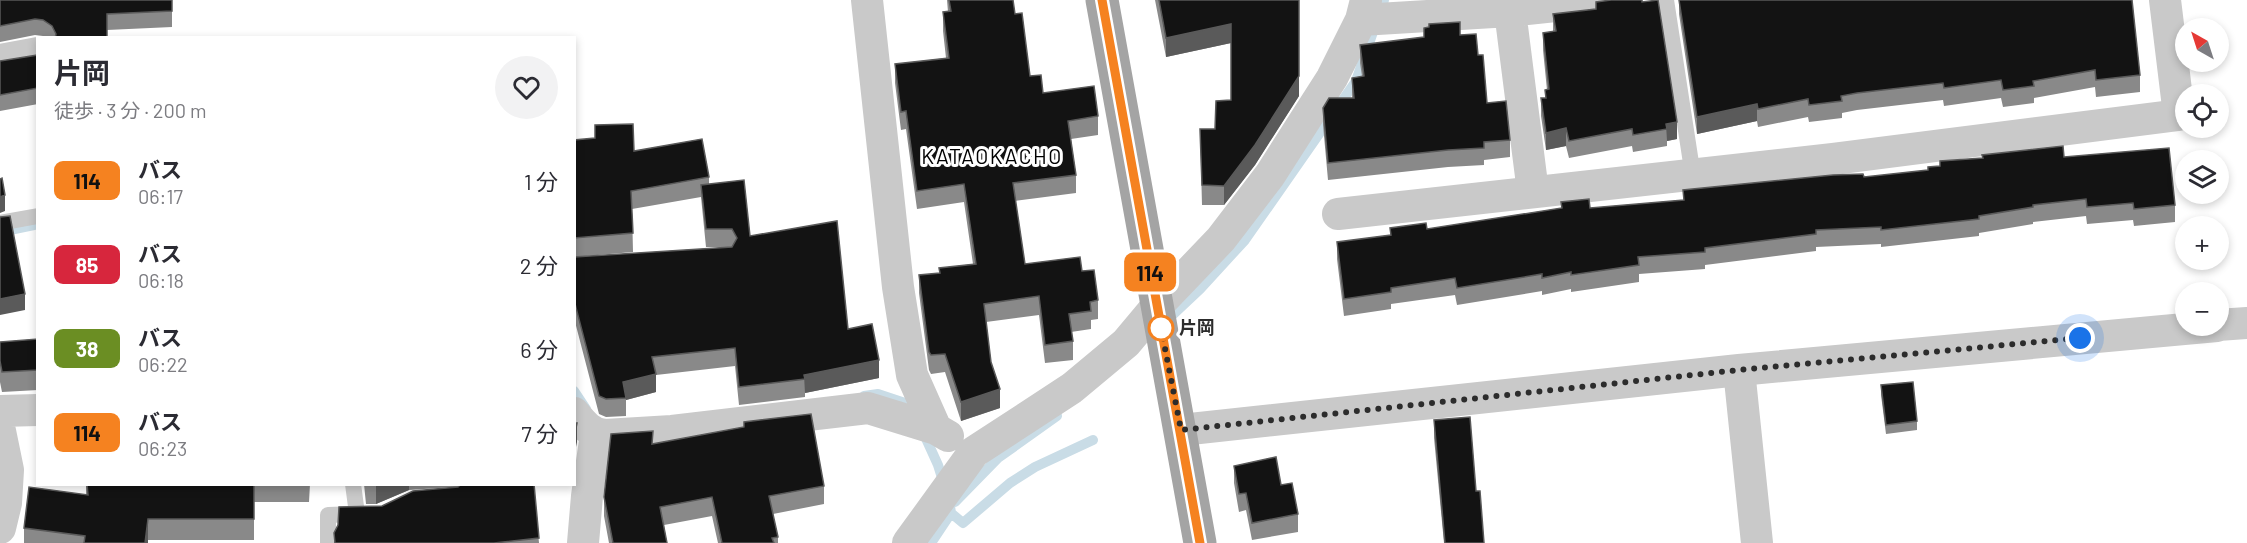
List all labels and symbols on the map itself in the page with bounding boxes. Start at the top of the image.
north arrow [2175,18,2229,72]
district label: KATAOKACHO [921,143,1063,168]
line badge: 114 [1116,252,1184,292]
marker: 片岡 [1148,315,1174,341]
place label: 片岡 [1179,316,1215,338]
your location [2065,323,2095,353]

